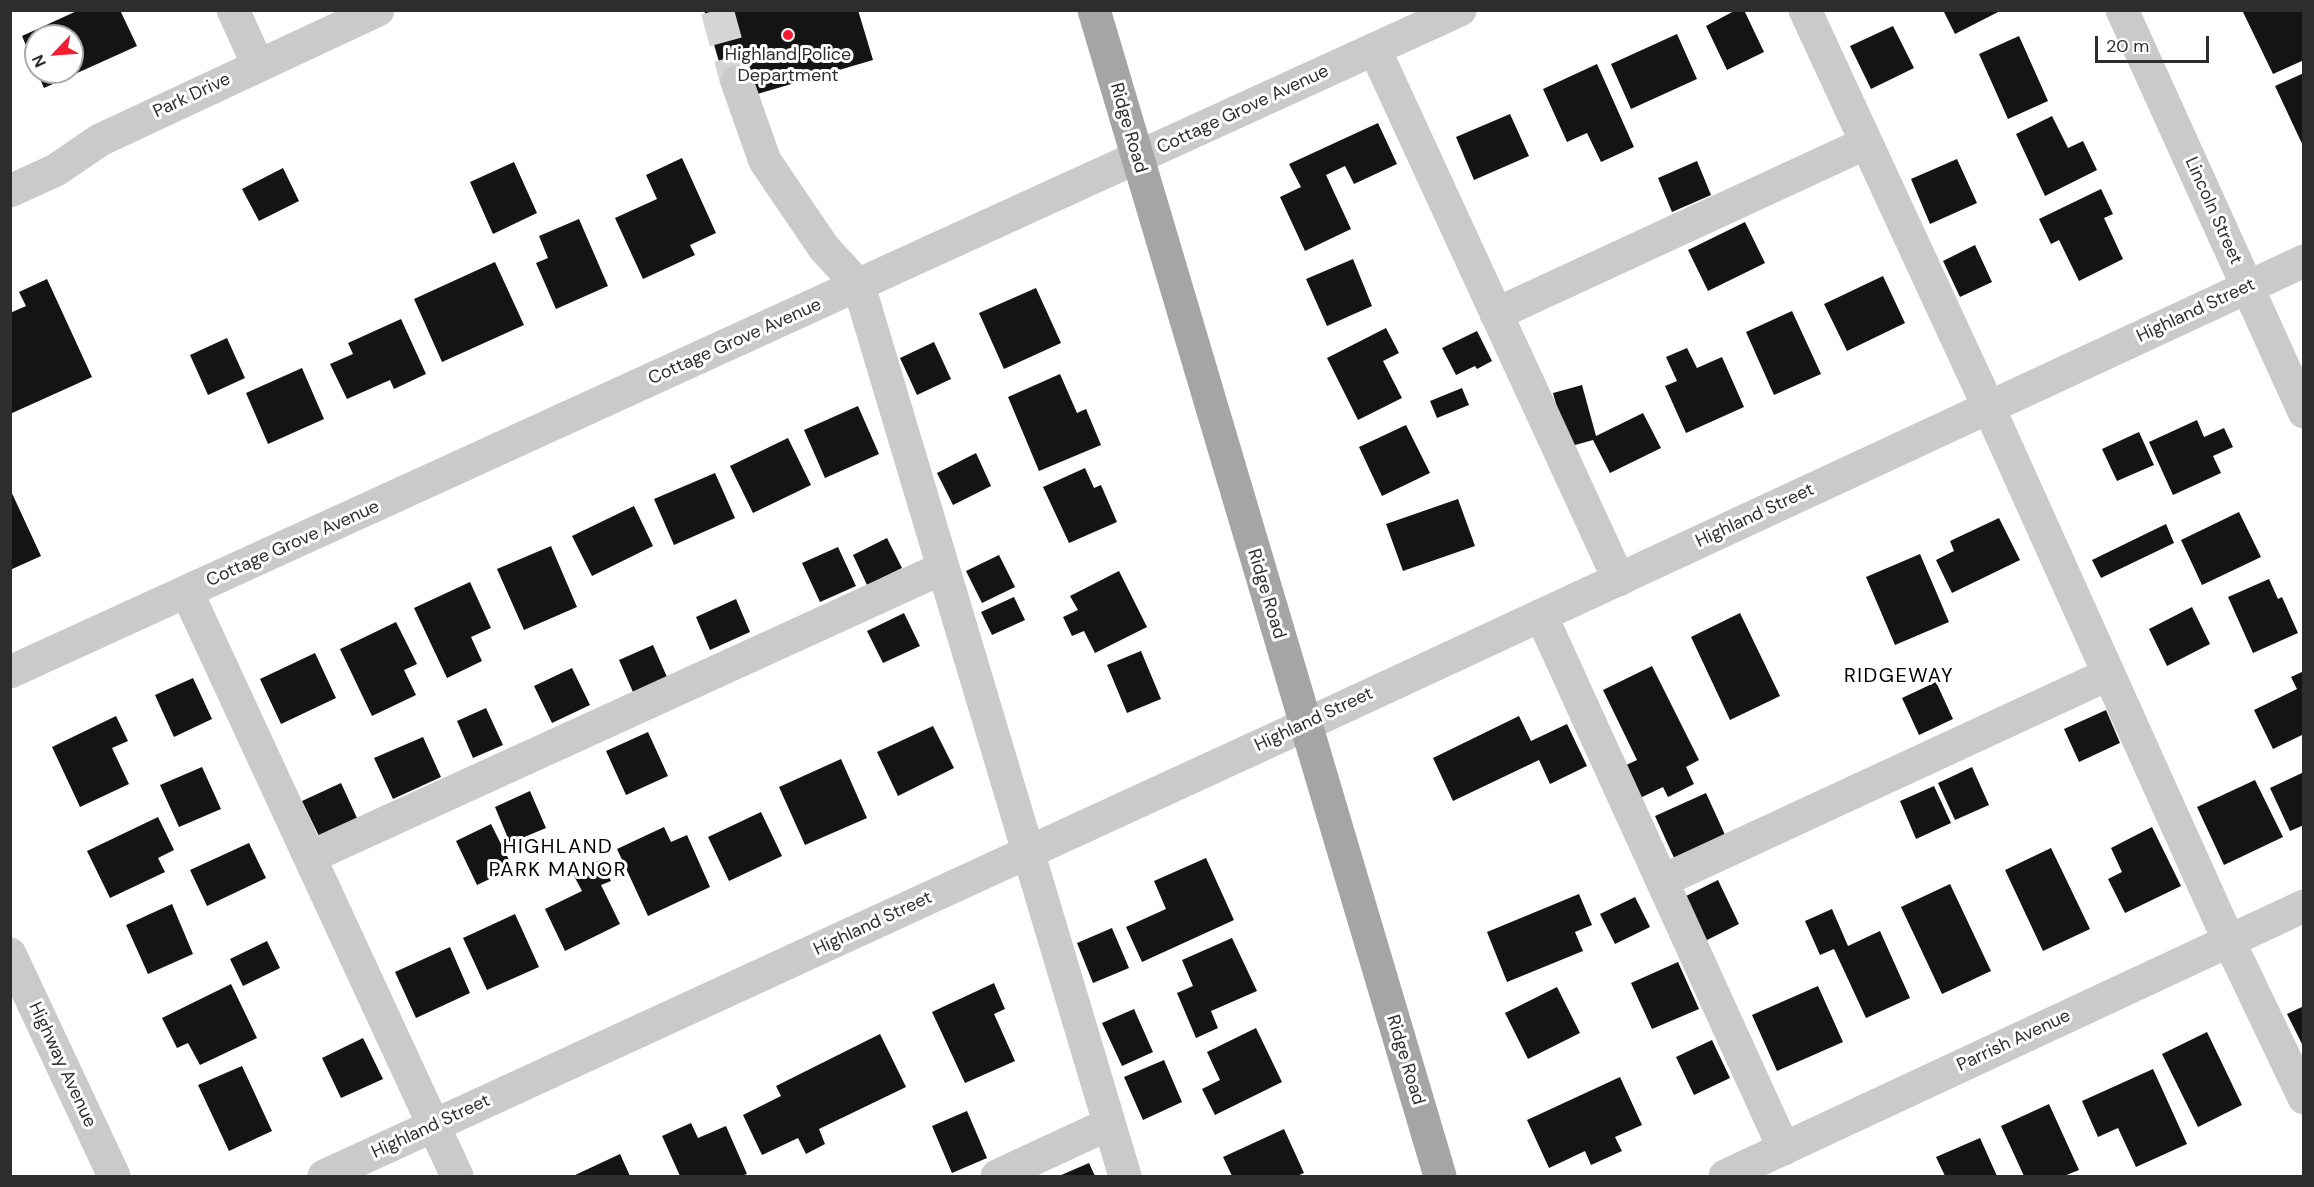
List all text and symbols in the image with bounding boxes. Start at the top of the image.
north arrow [24,24,84,84]
scale bar [2098,24,2212,62]
marker: Highland Police Department [781,28,795,42]
text: 20 m [2106,34,2149,58]
place label: Highland Police Department [725,44,851,86]
text: N [27,51,51,71]
street label: Cottage Grove Avenue [1154,61,1332,159]
street label: Park Drive [150,69,234,123]
street label: Ridge Road [1105,80,1151,176]
street label: Lincoln Street [2180,154,2246,268]
street label: Highland Street [2133,274,2259,348]
street label: Cottage Grove Avenue [645,294,825,390]
street label: Highland Street [1692,479,1818,553]
street label: Cottage Grove Avenue [203,496,383,592]
street label: Ridge Road [1242,546,1290,642]
district label: RIDGEWAY [1844,665,1954,689]
street label: Highland Street [1251,683,1377,757]
district label: HIGHLAND PARK MANOR [489,836,627,883]
street label: Highland Street [810,887,936,961]
street label: Highway Avenue [24,999,100,1131]
street label: Parrish Avenue [1954,1005,2074,1077]
street label: Ridge Road [1381,1012,1429,1108]
street label: Highland Street [368,1090,494,1164]

